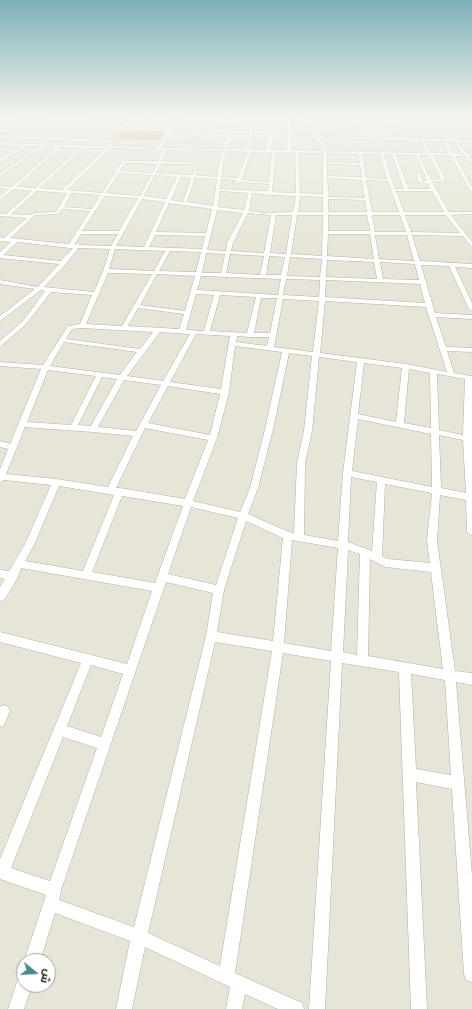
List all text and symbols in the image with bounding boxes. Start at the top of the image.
north arrow [16,953,56,993]
text: ش [39,968,54,985]

